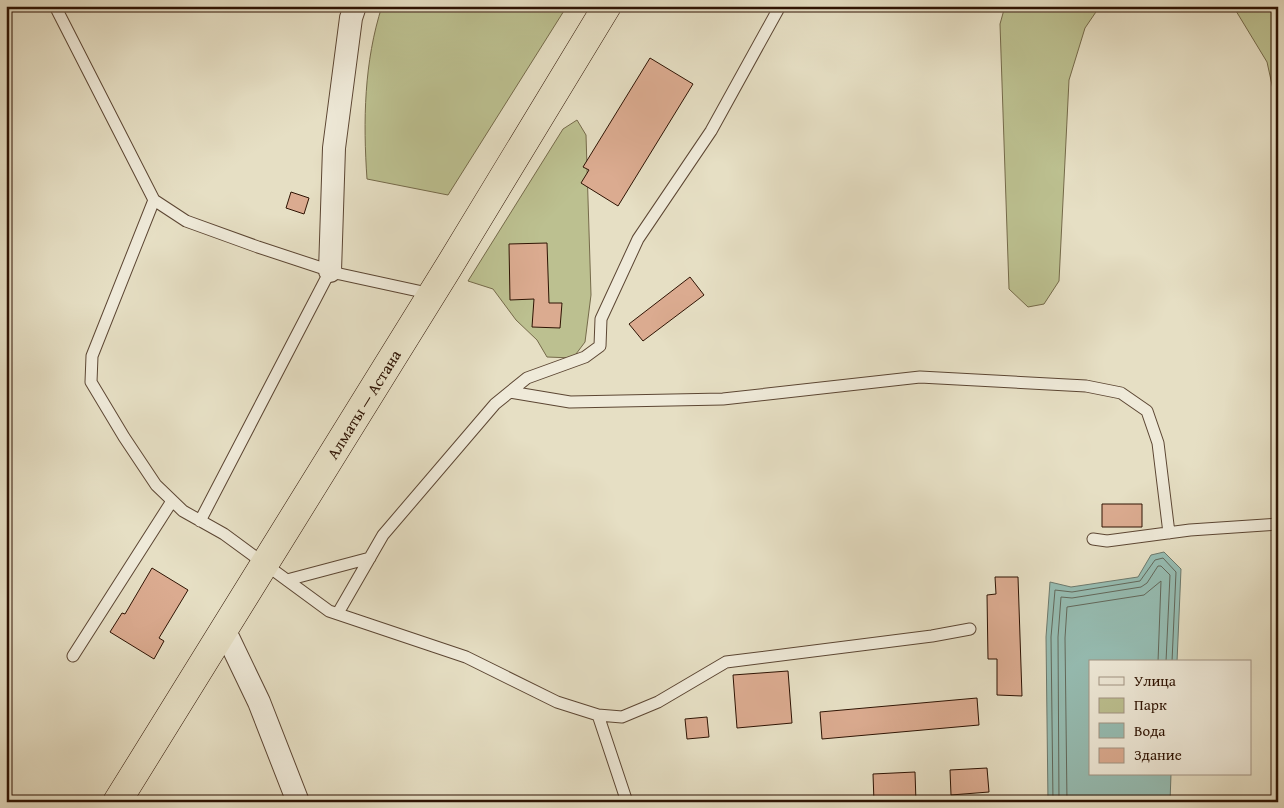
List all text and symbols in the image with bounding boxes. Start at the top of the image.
street label: Алматы — Астана [320,344,407,464]
legend [1089,660,1252,776]
text: Улица [1134,670,1177,691]
text: Парк [1134,694,1167,715]
text: Вода [1134,720,1166,741]
text: Здание [1134,744,1182,765]

